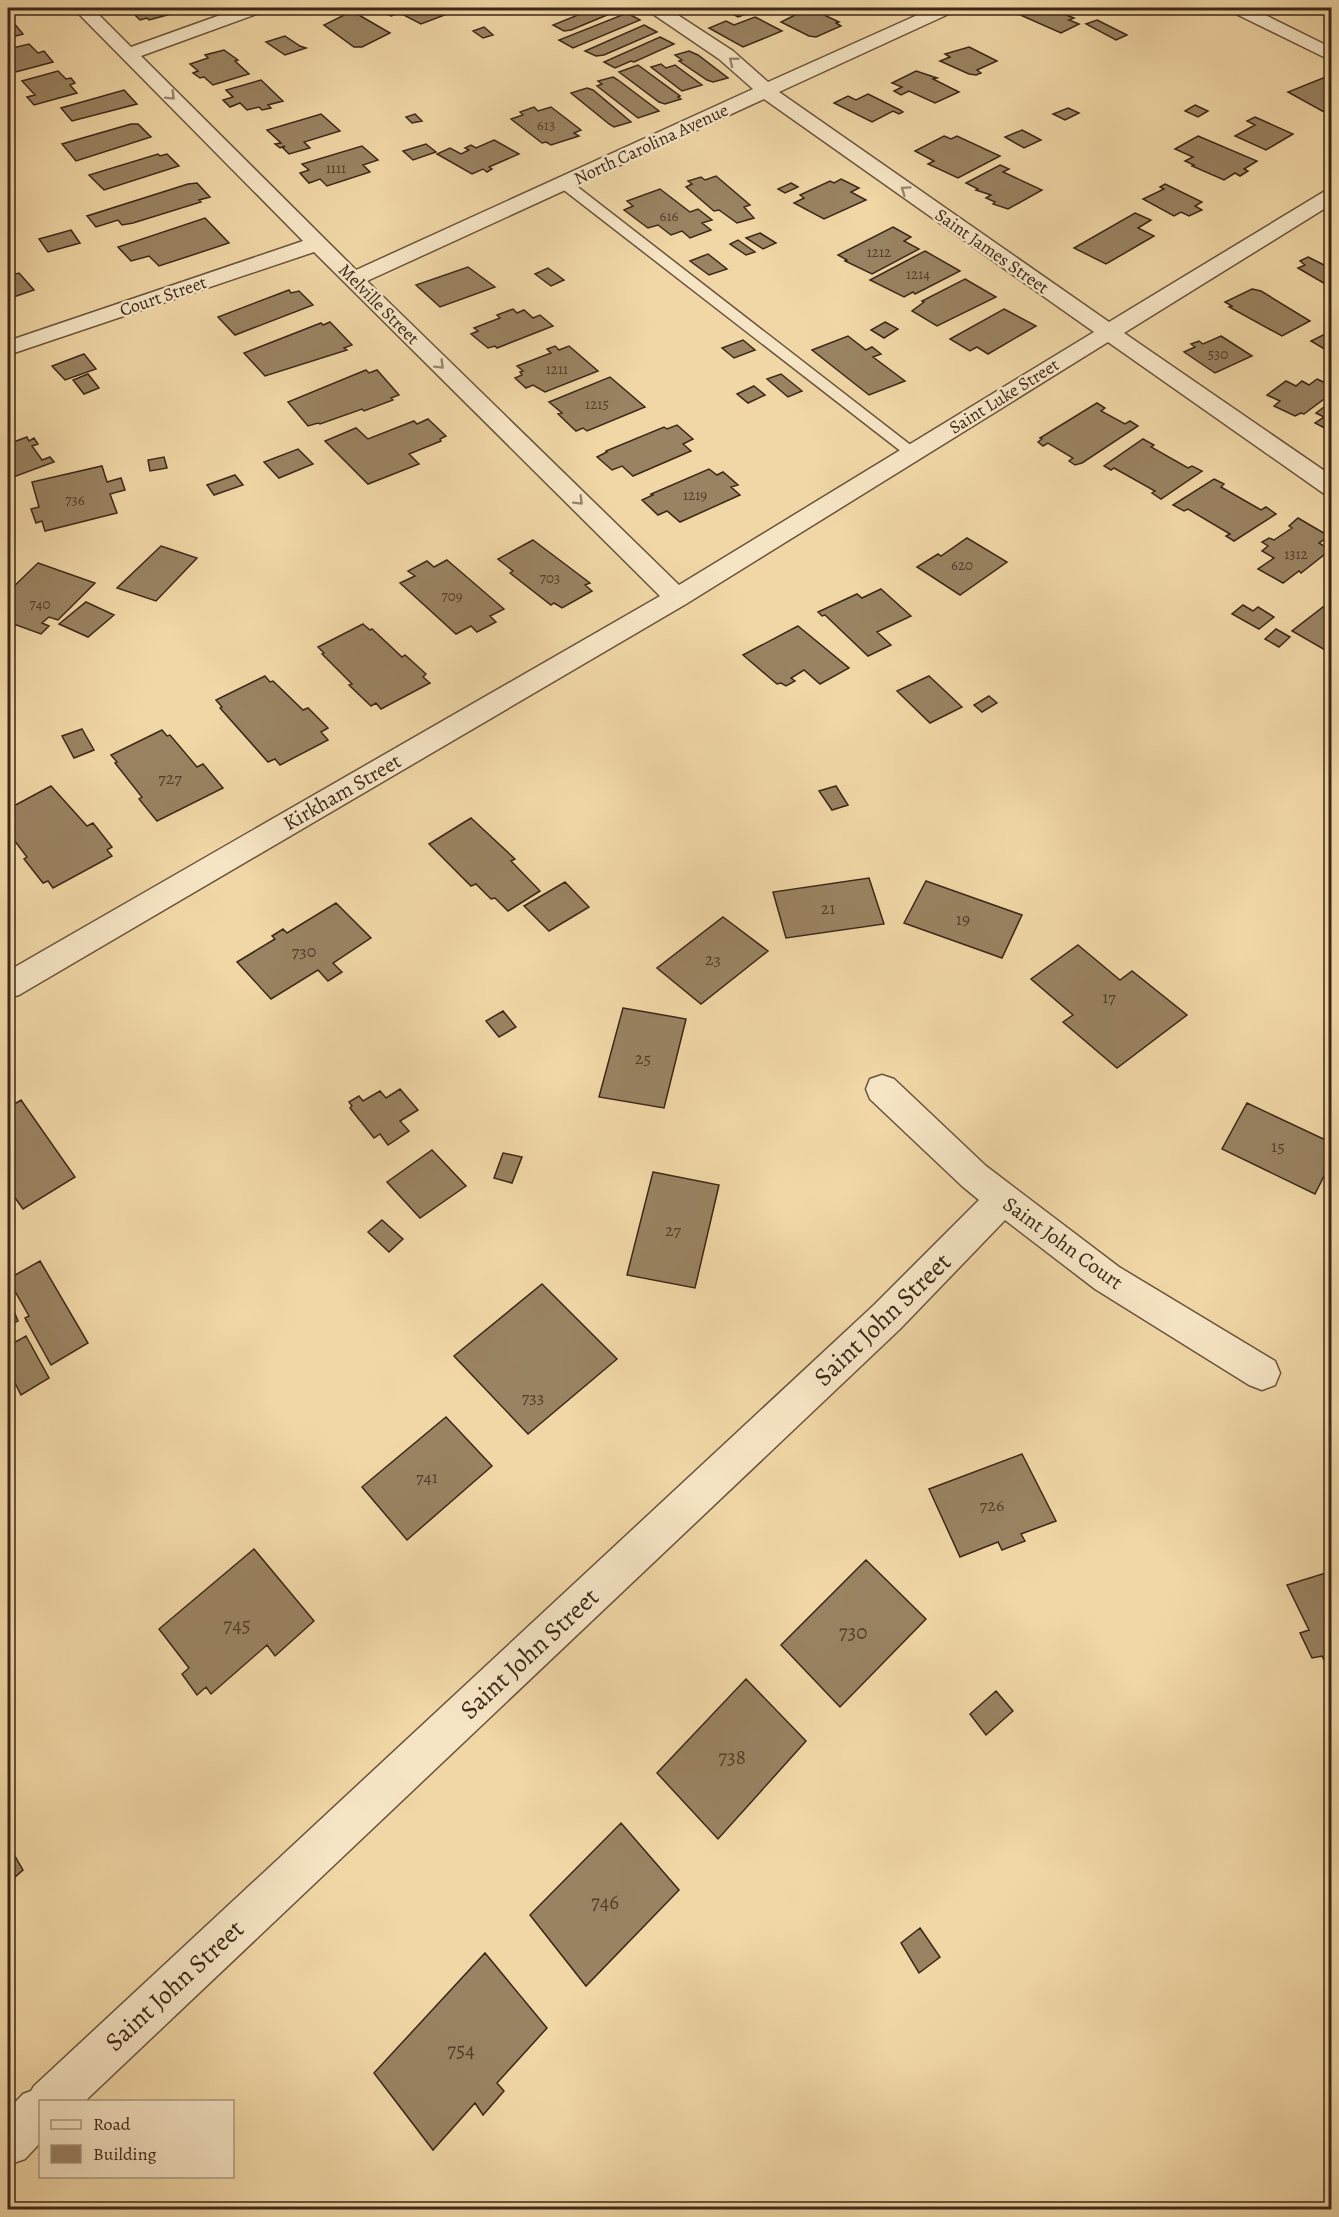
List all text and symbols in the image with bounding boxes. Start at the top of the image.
one-way arrow [728,57,739,68]
one-way arrow [163,88,174,99]
street label: North Carolina Avenue [570,98,732,190]
house number: 613 [537,115,555,135]
house number: 1111 [326,158,346,178]
one-way arrow [901,186,912,197]
street label: Saint James Street [930,203,1054,299]
house number: 616 [660,206,679,226]
house number: 1212 [867,242,891,262]
street label: Melville Street [333,258,425,350]
house number: 1214 [906,264,930,284]
street label: Court Street [116,270,210,322]
house number: 530 [1208,344,1228,364]
street label: Saint Luke Street [944,353,1064,439]
one-way arrow [433,357,444,368]
house number: 1211 [546,359,568,379]
house number: 1215 [585,394,609,414]
house number: 1219 [683,485,707,505]
house number: 736 [65,490,85,510]
one-way arrow [572,494,583,505]
house number: 1312 [1284,544,1308,564]
house number: 620 [951,555,973,575]
house number: 703 [540,568,560,588]
house number: 709 [441,586,463,606]
house number: 740 [29,594,51,614]
street label: Kirkham Street [278,747,406,837]
house number: 727 [158,766,182,790]
house number: 21 [821,896,835,920]
house number: 19 [956,907,970,931]
house number: 730 [292,939,316,963]
house number: 23 [705,947,721,971]
house number: 17 [1102,985,1116,1009]
house number: 25 [635,1046,651,1070]
house number: 15 [1271,1134,1285,1158]
street label: Saint John Court [997,1190,1129,1296]
house number: 27 [665,1218,681,1242]
street label: Saint John Street [806,1245,959,1394]
house number: 733 [522,1385,544,1409]
house number: 741 [416,1465,438,1489]
house number: 726 [980,1493,1004,1517]
street label: Saint John Street [452,1579,607,1727]
house number: 745 [223,1611,251,1639]
house number: 730 [839,1618,867,1646]
house number: 738 [718,1743,746,1771]
house number: 746 [591,1888,619,1916]
street label: Saint John Street [97,1911,252,2059]
house number: 754 [447,2036,475,2064]
legend [39,2100,234,2178]
text: Road [93,2112,131,2136]
text: Building [93,2142,157,2166]

